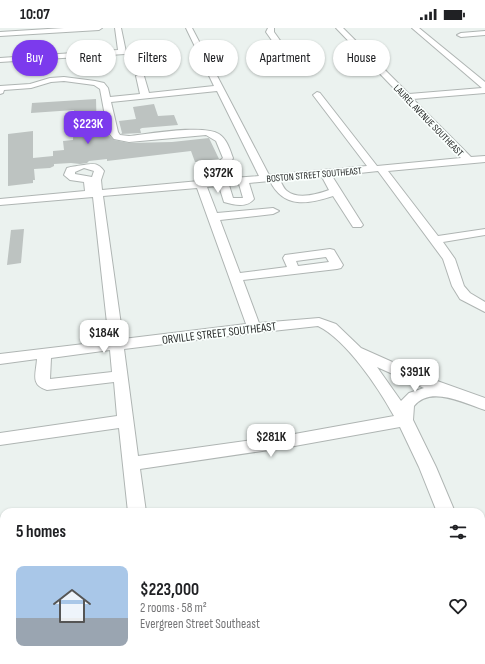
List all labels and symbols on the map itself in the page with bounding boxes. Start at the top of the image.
street label: LAUREL AVENUE SOUTHEAST [391,82,466,159]
pin: $223K [60,111,116,145]
pin: $372K [190,160,246,194]
street label: BOSTON STREET SOUTHEAST [266,165,362,185]
street label: ORVILLE STREET SOUTHEAST [161,319,277,348]
pin: $184K [76,320,132,354]
pin: $391K [387,359,443,393]
pin: $281K [243,424,299,458]

